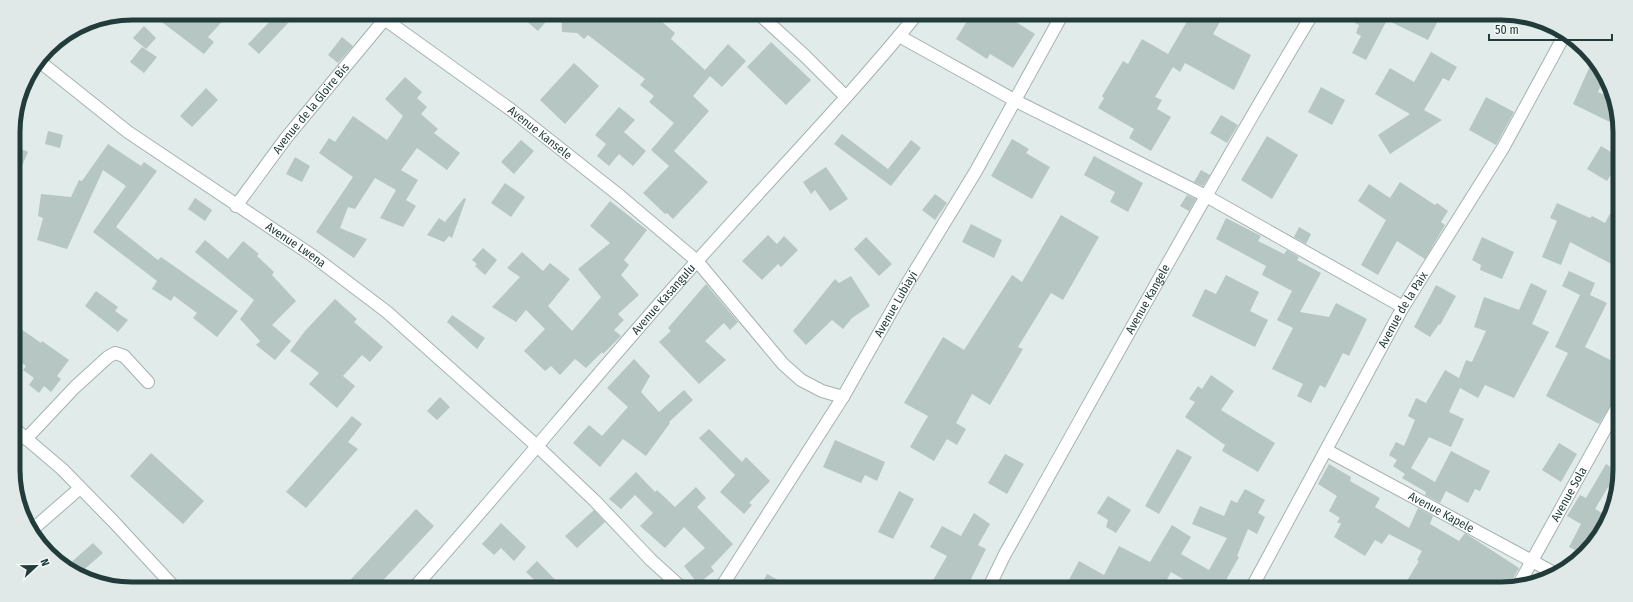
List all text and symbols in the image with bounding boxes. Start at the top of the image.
scale bar [1489,16,1612,42]
text: 50 m [1495,23,1519,37]
street label: Avenue de la Gloire Bis [270,61,352,156]
street label: Avenue Kansele [505,103,575,162]
street label: Avenue Lwena [263,219,329,270]
street label: Avenue Kasangulu [629,261,698,337]
street label: Avenue Kangele [1123,262,1173,336]
street label: Avenue Lubiayi [871,268,920,339]
street label: Avenue de la Paix [1375,268,1431,350]
street label: Avenue Sola [1548,464,1590,524]
street label: Avenue Kapele [1406,489,1477,536]
north arrow [16,546,56,586]
text: N [38,557,52,568]

